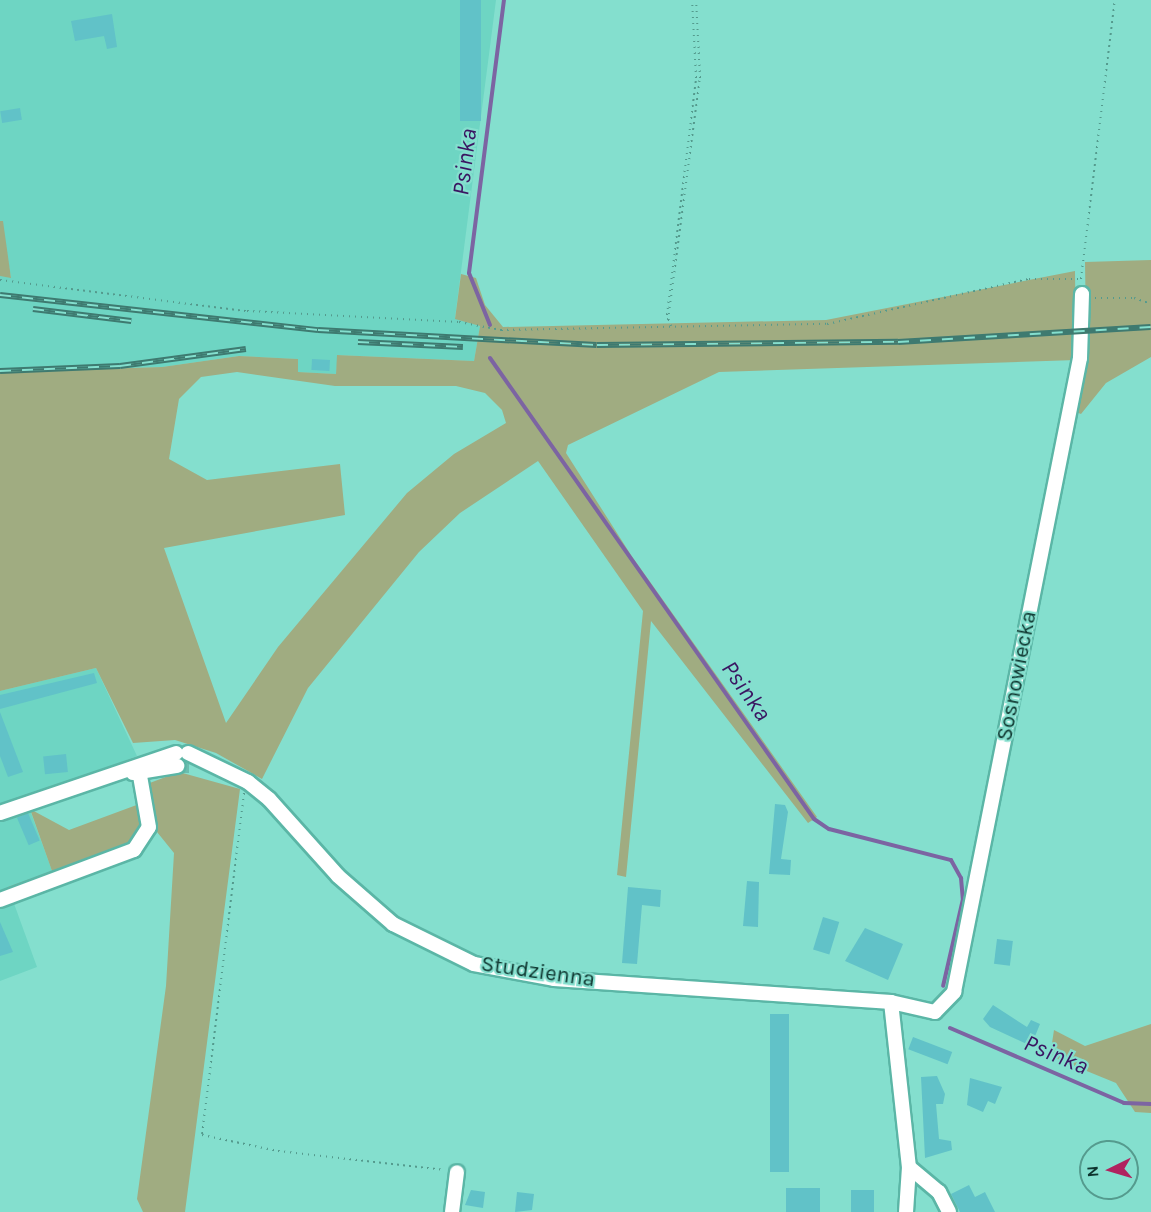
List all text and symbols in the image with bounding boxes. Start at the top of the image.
water label: Psinka [447,127,483,197]
street label: Sosnowiecka [991,609,1043,743]
water label: Psinka [715,655,777,727]
street label: Studzienna [479,951,597,993]
water label: Psinka [1019,1029,1093,1081]
north arrow [1079,1140,1139,1200]
text: N [1083,1165,1103,1178]

